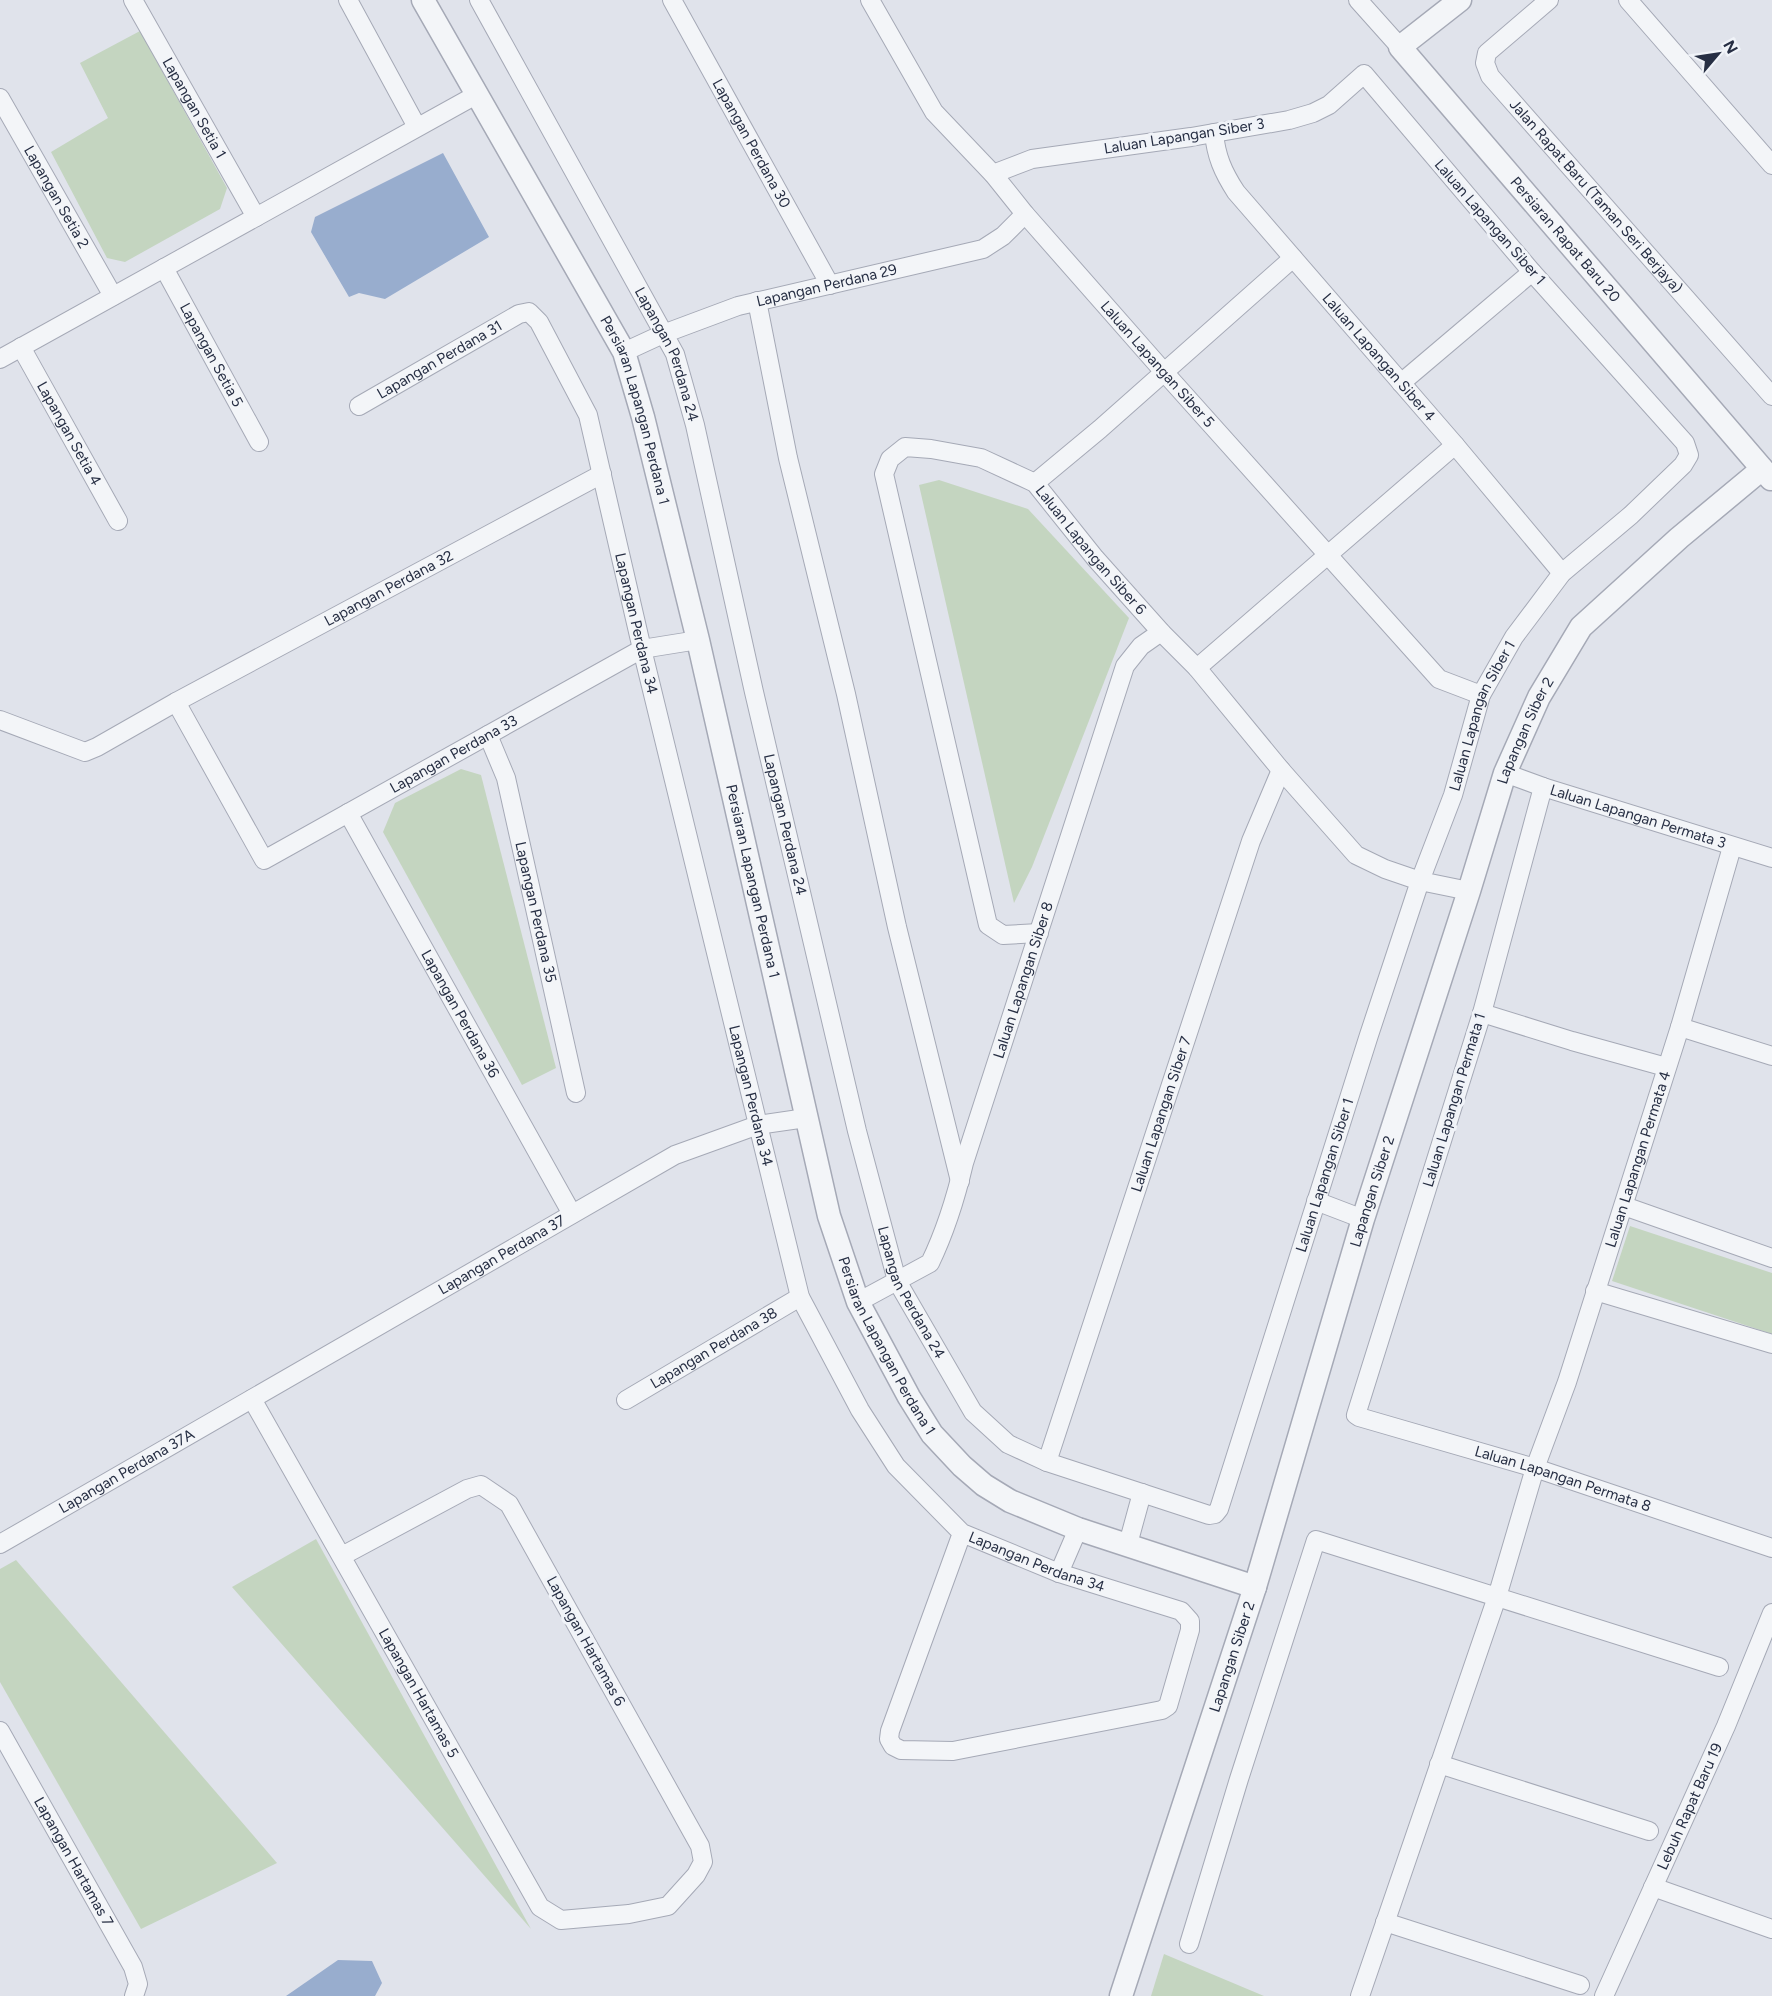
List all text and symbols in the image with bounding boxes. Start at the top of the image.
north arrow [1688,24,1748,84]
text: N [1719,37,1742,57]
street label: Lapangan Setia 1 [158,54,230,162]
street label: Lapangan Perdana 30 [709,76,794,211]
street label: Jalan Rapat Baru (Taman Seri Berjaya) [1506,96,1686,297]
street label: Laluan Lapangan Siber 3 [1102,114,1266,158]
street label: Lapangan Setia 2 [20,142,93,252]
street label: Laluan Lapangan Siber 1 [1431,156,1549,288]
street label: Persiaran Rapat Baru 20 [1506,173,1624,306]
street label: Lapangan Perdana 29 [755,260,899,310]
street label: Lapangan Perdana 24 [631,284,703,424]
street label: Laluan Lapangan Siber 4 [1319,289,1439,425]
street label: Laluan Lapangan Siber 5 [1097,297,1218,431]
street label: Lapangan Setia 5 [176,300,247,410]
street label: Persiaran Lapangan Perdana 1 [596,313,673,506]
street label: Lapangan Perdana 31 [374,317,505,403]
street label: Lapangan Setia 4 [33,378,105,489]
street label: Laluan Lapangan Siber 6 [1032,482,1150,619]
street label: Lapangan Perdana 32 [321,546,456,630]
street label: Lapangan Perdana 34 [611,551,662,696]
street label: Laluan Lapangan Siber 1 [1446,637,1519,793]
street label: Lapangan Siber 2 [1493,674,1558,786]
street label: Lapangan Perdana 33 [387,711,521,797]
street label: Lapangan Perdana 24 [760,752,810,897]
street label: Laluan Lapangan Permata 3 [1548,781,1728,852]
street label: Persiaran Lapangan Perdana 1 [722,783,784,980]
street label: Lapangan Perdana 35 [511,840,560,984]
street label: Laluan Lapangan Siber 8 [989,899,1057,1061]
street label: Lapangan Perdana 36 [417,947,503,1081]
street label: Laluan Lapangan Permata 1 [1419,1011,1489,1189]
street label: Lapangan Perdana 34 [725,1023,777,1168]
street label: Laluan Lapangan Siber 7 [1127,1034,1195,1194]
street label: Laluan Lapangan Permata 4 [1601,1069,1674,1250]
street label: Laluan Lapangan Siber 1 [1292,1096,1357,1254]
street label: Lapangan Siber 2 [1346,1133,1398,1249]
street label: Lapangan Perdana 37 [435,1211,568,1298]
street label: Lapangan Perdana 24 [874,1224,949,1362]
street label: Persiaran Lapangan Perdana 1 [834,1254,939,1438]
street label: Lapangan Perdana 38 [647,1304,780,1393]
street label: Lapangan Perdana 37A [56,1425,197,1517]
street label: Laluan Lapangan Permata 8 [1473,1442,1653,1516]
street label: Lapangan Perdana 34 [966,1528,1107,1596]
street label: Lapangan Hartamas 6 [543,1573,629,1710]
street label: Lapangan Siber 2 [1206,1599,1259,1715]
street label: Lapangan Hartamas 5 [375,1625,463,1761]
street label: Lebuh Rapat Baru 19 [1653,1740,1726,1873]
street label: Lapangan Hartamas 7 [30,1794,117,1929]

